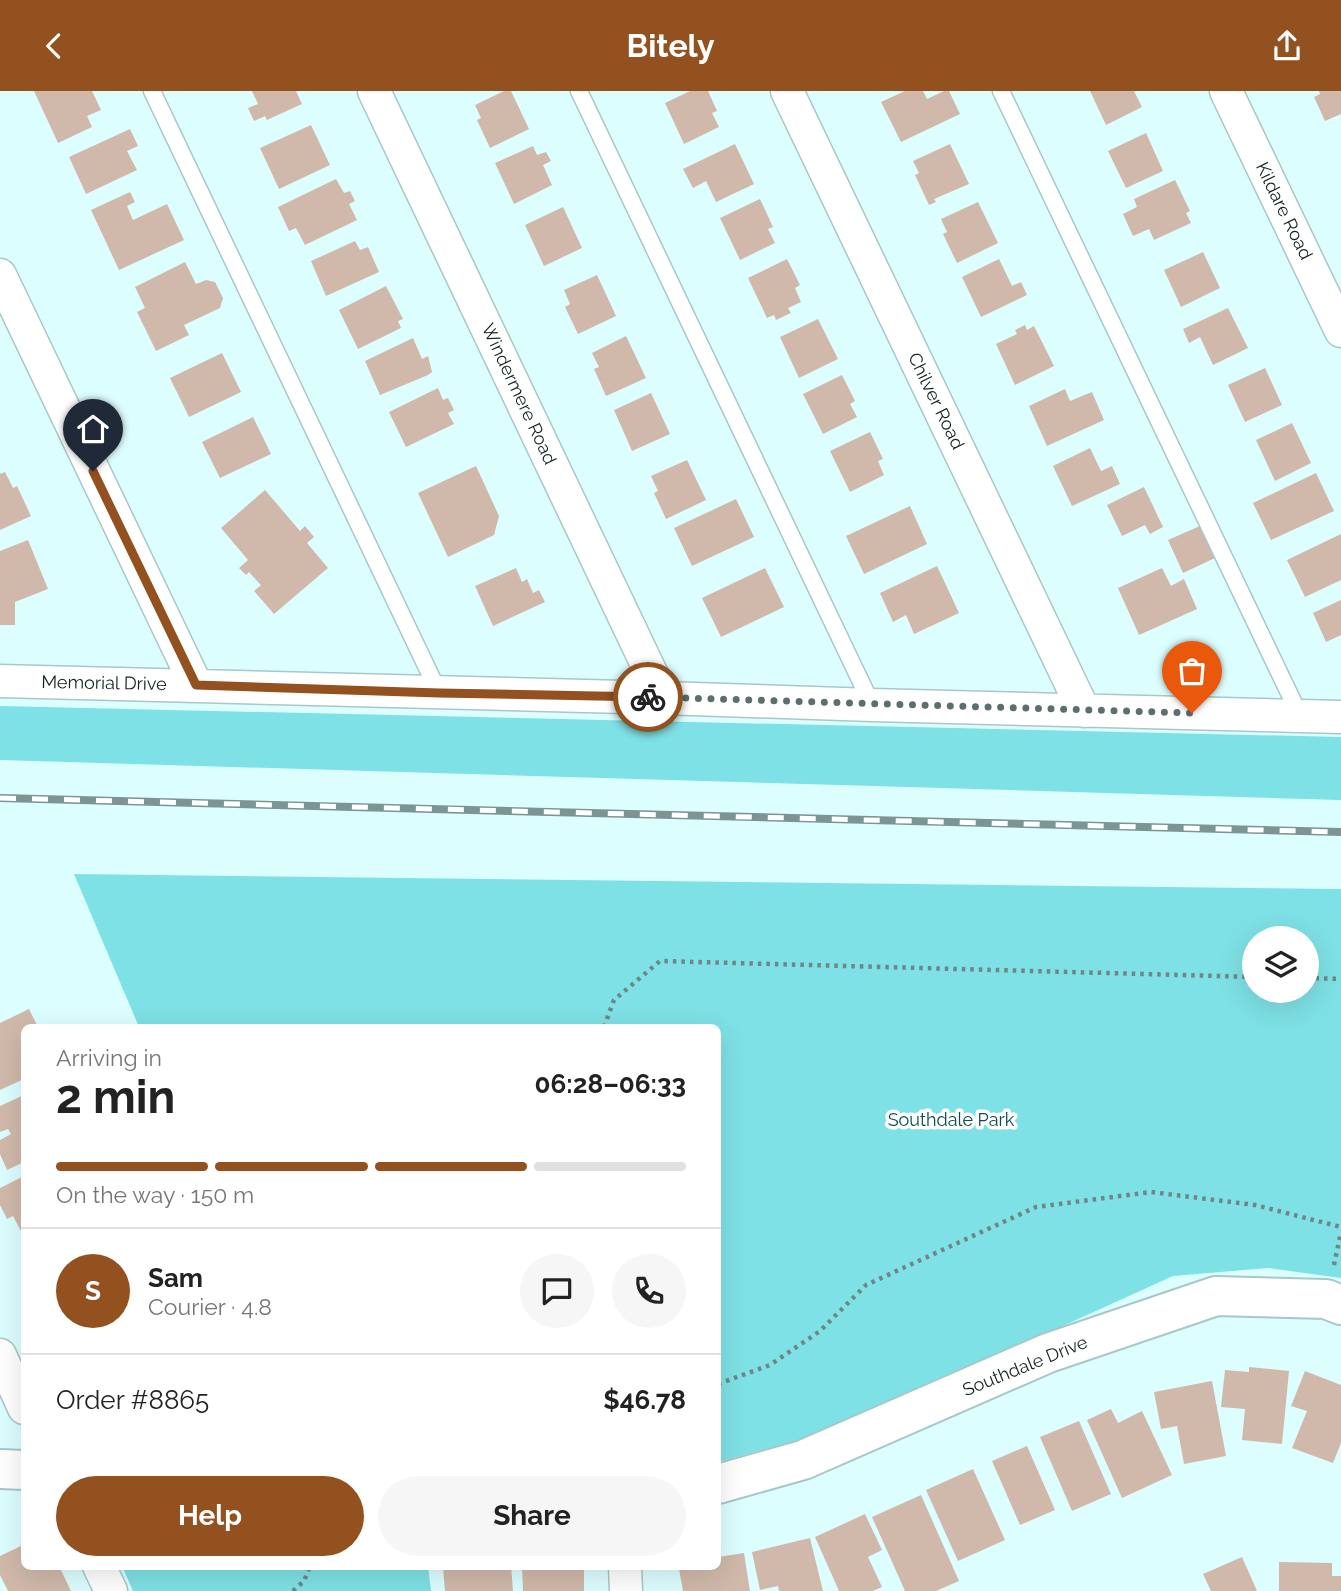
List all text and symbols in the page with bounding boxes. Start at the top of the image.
icon: back [35,27,73,65]
text: Bitely [626,27,715,64]
icon: share [1268,27,1306,65]
street label: Kildare Road [1252,159,1317,263]
street label: Windermere Road [478,320,561,467]
street label: Chilver Road [904,349,969,453]
pin [63,399,123,471]
icon: home [74,410,112,448]
pin [1162,641,1222,713]
icon: bag [1173,652,1211,690]
courier [613,662,683,732]
street label: Memorial Drive [41,671,167,694]
icon: bike [629,678,667,716]
map controls [1242,926,1319,1003]
button: layers [1242,926,1319,1003]
text: Arriving in [56,1044,162,1071]
text: 06:28–06:33 [535,1069,686,1099]
text: 2 min [56,1070,175,1124]
park label: Southdale Park [888,1109,1015,1130]
text: On the way · 150 m [56,1181,254,1208]
button: chat [520,1254,594,1328]
button: phone [612,1254,686,1328]
text: Sam [148,1263,203,1293]
text: S [85,1276,101,1306]
text: Courier · 4.8 [148,1293,272,1320]
street label: Southdale Drive [959,1331,1091,1400]
text: Order #8865 [56,1385,209,1415]
text: $46.78 [603,1385,686,1415]
button: Help [56,1476,364,1556]
button: Share [378,1476,686,1556]

